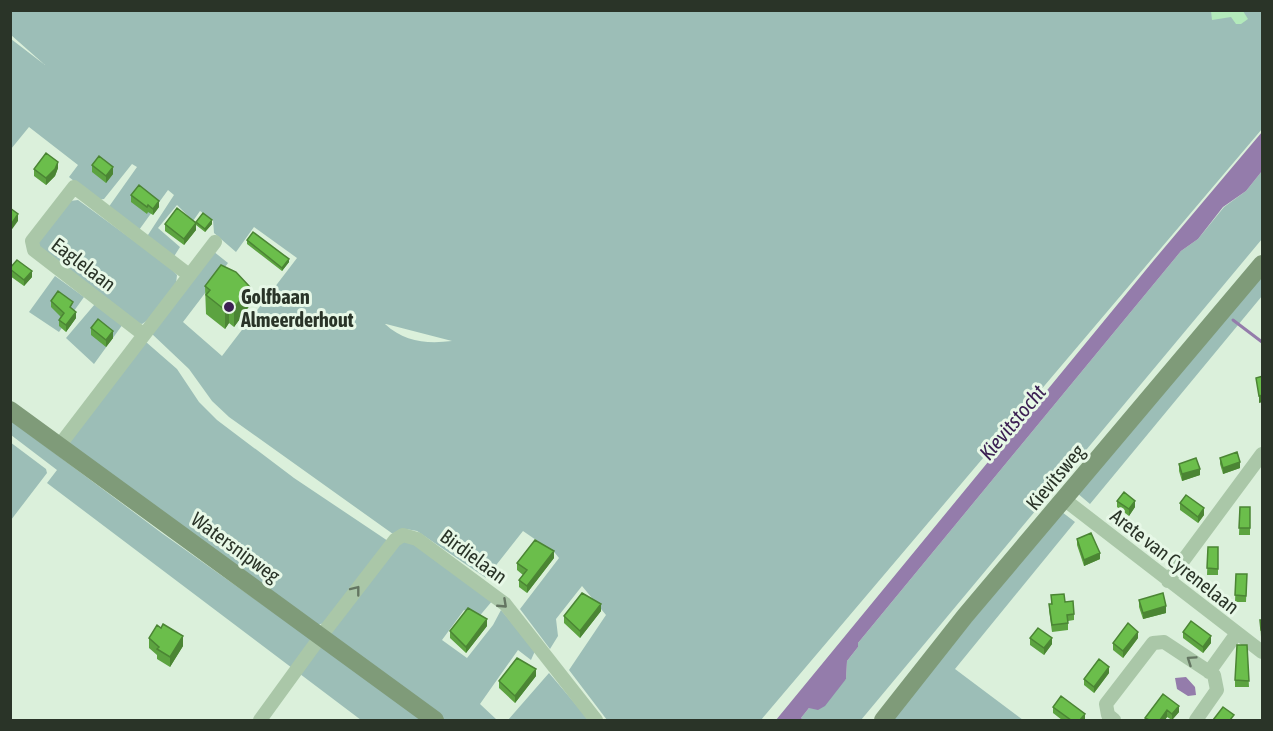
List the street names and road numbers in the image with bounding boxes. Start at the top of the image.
street label: Eaglelaan [47,232,121,296]
street label: Kievitsweg [1021,439,1089,514]
street label: Arete van Cyrenelaan [1106,504,1244,618]
street label: Watersnipweg [187,507,285,587]
street label: Birdielaan [436,524,512,588]

